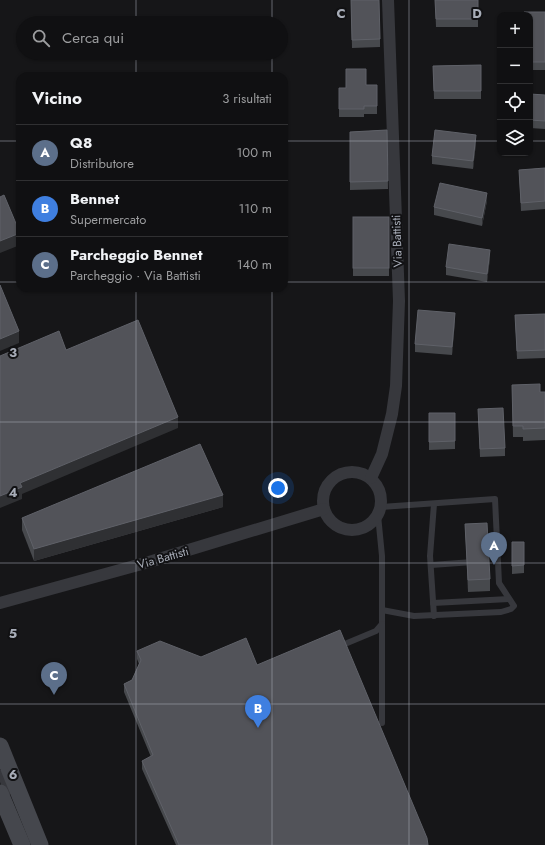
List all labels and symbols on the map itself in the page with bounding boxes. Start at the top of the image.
text: C [336,4,346,23]
text: D [472,4,482,23]
street label: Via Battisti [387,214,407,268]
text: 3 [9,343,17,362]
your location [268,478,288,498]
text: 4 [8,483,18,502]
pin: A [481,532,507,565]
street label: Via Battisti [135,542,191,574]
text: 5 [9,624,17,643]
pin: C [41,662,67,695]
pin: B [245,695,271,728]
text: 6 [9,765,18,784]

